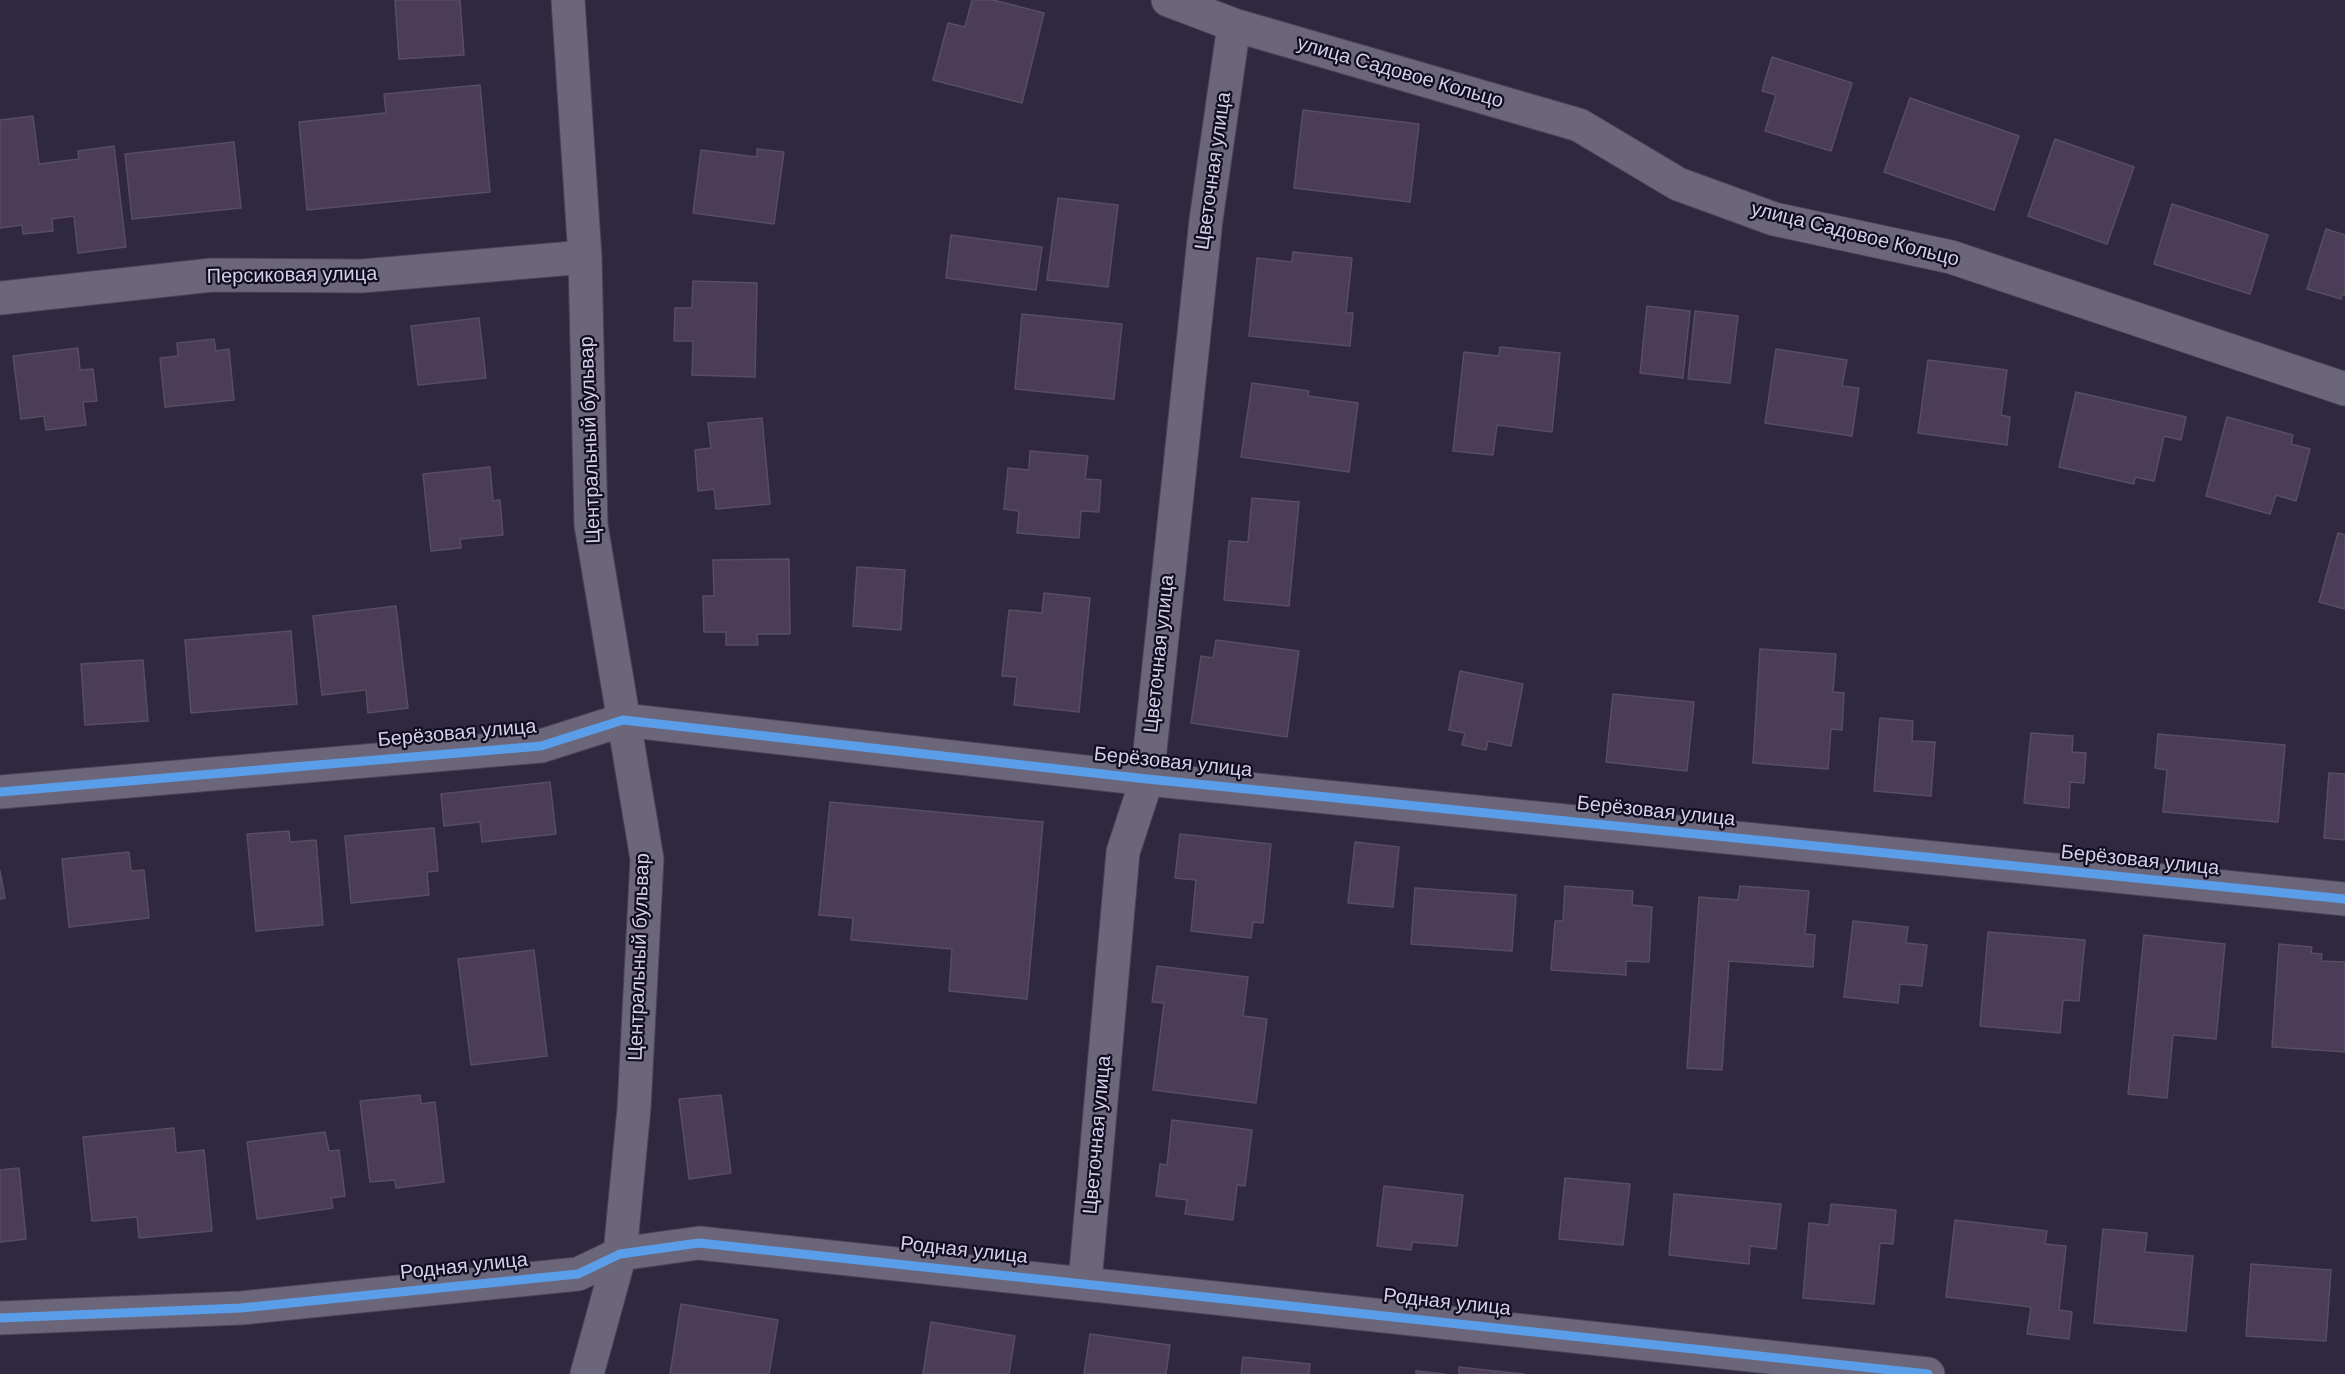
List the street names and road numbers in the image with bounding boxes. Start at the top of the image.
street label: улица Садовое Кольцо [1294,32,1506,114]
street label: Цветочная улица [1191,91,1237,251]
street label: улица Садовое Кольцо [1748,198,1962,272]
street label: Персиковая улица [207,263,377,289]
street label: Центральный бульвар [575,336,607,544]
street label: Цветочная улица [1140,574,1180,734]
street label: Берёзовая улица [377,715,537,753]
street label: Берёзовая улица [1093,743,1253,783]
street label: Берёзовая улица [1576,792,1736,832]
street label: Берёзовая улица [2060,841,2220,881]
street label: Центральный бульвар [624,853,656,1061]
street label: Цветочная улица [1079,1055,1117,1215]
street label: Родная улица [899,1232,1029,1270]
street label: Родная улица [399,1248,529,1286]
street label: Родная улица [1382,1284,1512,1322]

